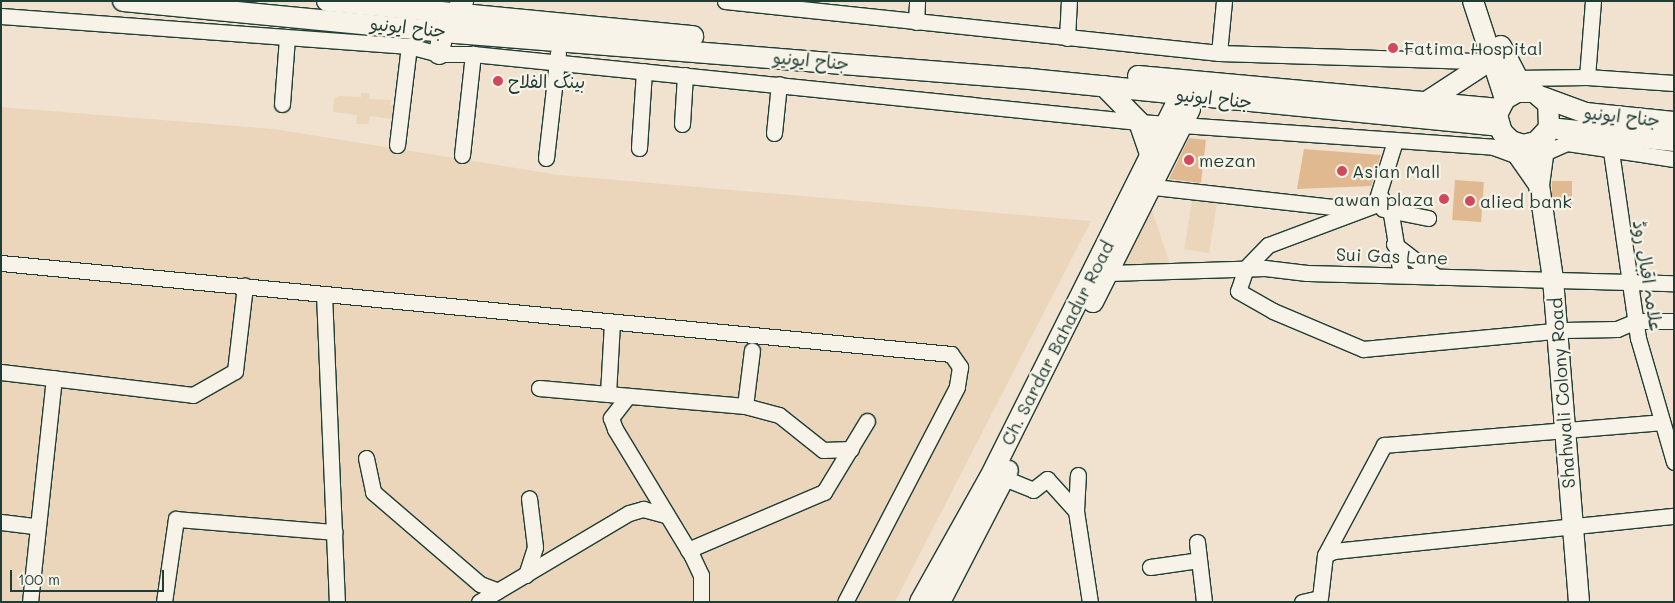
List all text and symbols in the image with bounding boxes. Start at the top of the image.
street label: جناح ایونیو [369,12,447,42]
place label: Fatima Hospital [1404,37,1543,59]
marker: Fatima Hospital [1386,41,1400,55]
street label: جناح ایونیو [772,46,850,74]
place label: بینک الفلاح [508,70,585,92]
marker: بینک الفلاح [492,75,504,87]
street label: جناح ایونیو [1175,83,1253,113]
street label: جناح ایونیو [1583,101,1661,131]
place label: mezan [1199,149,1256,171]
marker: mezan [1183,154,1195,166]
place label: Asian Mall [1352,160,1440,182]
marker: Asian Mall [1336,165,1348,177]
place label: awan plaza [1334,188,1434,210]
place label: alied bank [1480,190,1572,212]
marker: awan plaza [1438,193,1450,205]
marker: alied bank [1464,195,1476,207]
street label: علامہ اقبال روڈ [1629,219,1667,333]
street label: Ch. Sardar Bahadur Road [996,237,1118,449]
street label: Sui Gas Lane [1336,243,1448,269]
street label: Shahwali Colony Road [1545,297,1579,489]
scale bar [12,560,166,592]
text: 100 m [18,569,60,589]

